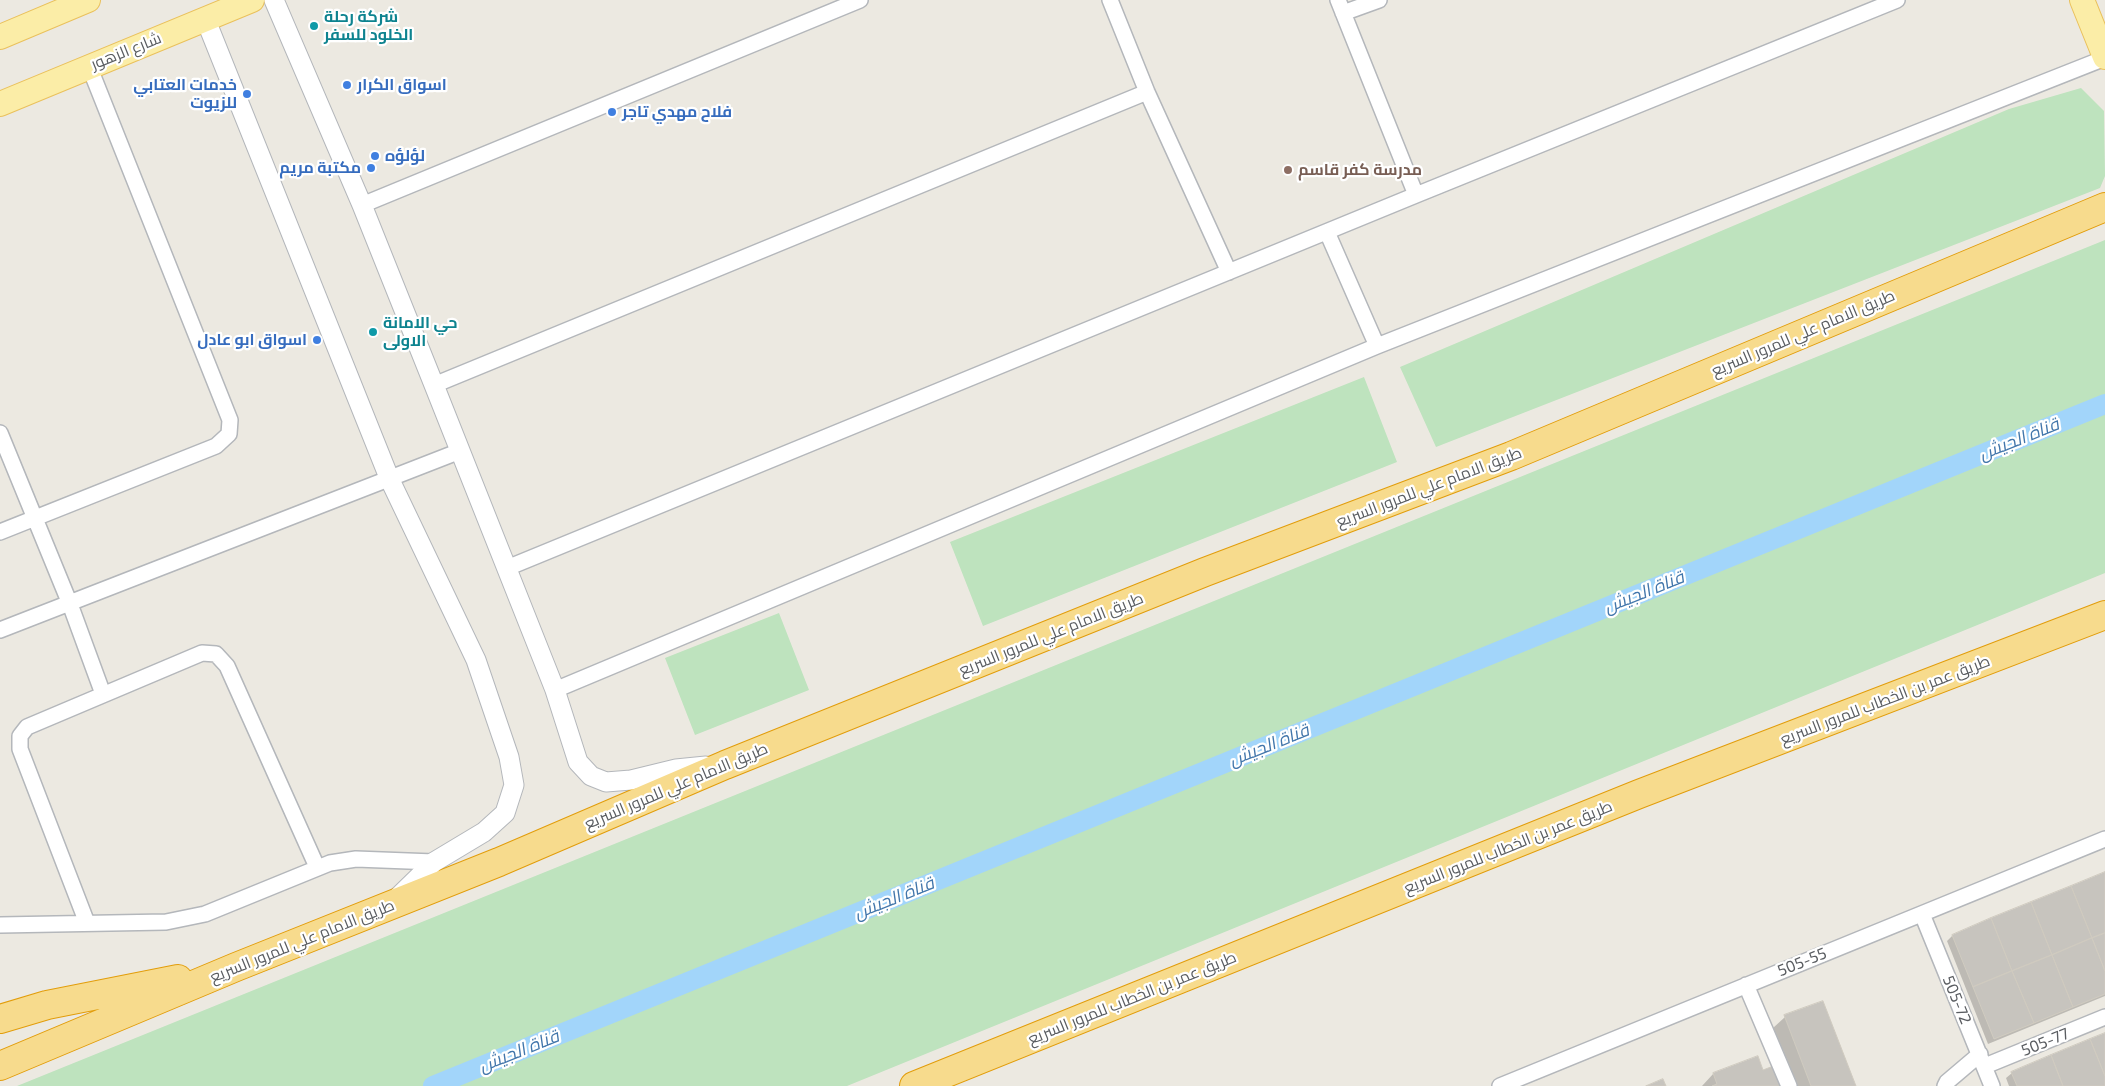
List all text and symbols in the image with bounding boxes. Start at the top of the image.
place label: شركة رحلة الخلود للسفر [324,7,413,45]
marker: شركة رحلة الخلود للسفر [308,20,320,32]
street label: شارع الزهور [88,28,164,74]
place label: خدمات العتابي للزيوت [133,75,237,113]
place label: اسواق الكرار [357,75,447,95]
marker: اسواق الكرار [341,79,353,91]
marker: خدمات العتابي للزيوت [241,88,253,100]
place label: فلاح مهدي تاجر [622,102,732,122]
marker: فلاح مهدي تاجر [606,106,618,118]
place label: لؤلؤه [385,146,425,166]
marker: لؤلؤه [369,150,381,162]
place label: مكتبة مريم [279,158,361,178]
place label: مدرسة كفر قاسم [1298,160,1422,180]
marker: مكتبة مريم [365,162,377,174]
marker: مدرسة كفر قاسم [1282,164,1294,176]
street label: طريق الامام علي للمرور السريع [1708,286,1898,380]
place label: حي الامانة الاولى [383,313,458,351]
marker: حي الامانة الاولى [367,326,379,338]
place label: اسواق ابو عادل [197,330,307,350]
marker: اسواق ابو عادل [311,334,323,346]
water label: قناة الجيش [1976,413,2062,465]
street label: طريق الامام علي للمرور السريع [1333,443,1525,531]
water label: قناة الجيش [1601,566,1687,618]
street label: طريق الامام علي للمرور السريع [956,588,1146,680]
street label: طريق عمر بن الخطاب للمرور السريع [1777,651,1993,749]
water label: قناة الجيش [1226,719,1312,771]
street label: طريق الامام علي للمرور السريع [581,739,771,833]
street label: طريق عمر بن الخطاب للمرور السريع [1401,796,1615,898]
water label: قناة الجيش [851,872,937,924]
street label: طريق الامام علي للمرور السريع [207,895,397,987]
street label: 505-55 [1775,944,1829,980]
street label: طريق عمر بن الخطاب للمرور السريع [1025,947,1239,1049]
street label: 505-72 [1939,973,1975,1027]
street label: 505-77 [2018,1024,2072,1060]
water label: قناة الجيش [476,1025,562,1077]

